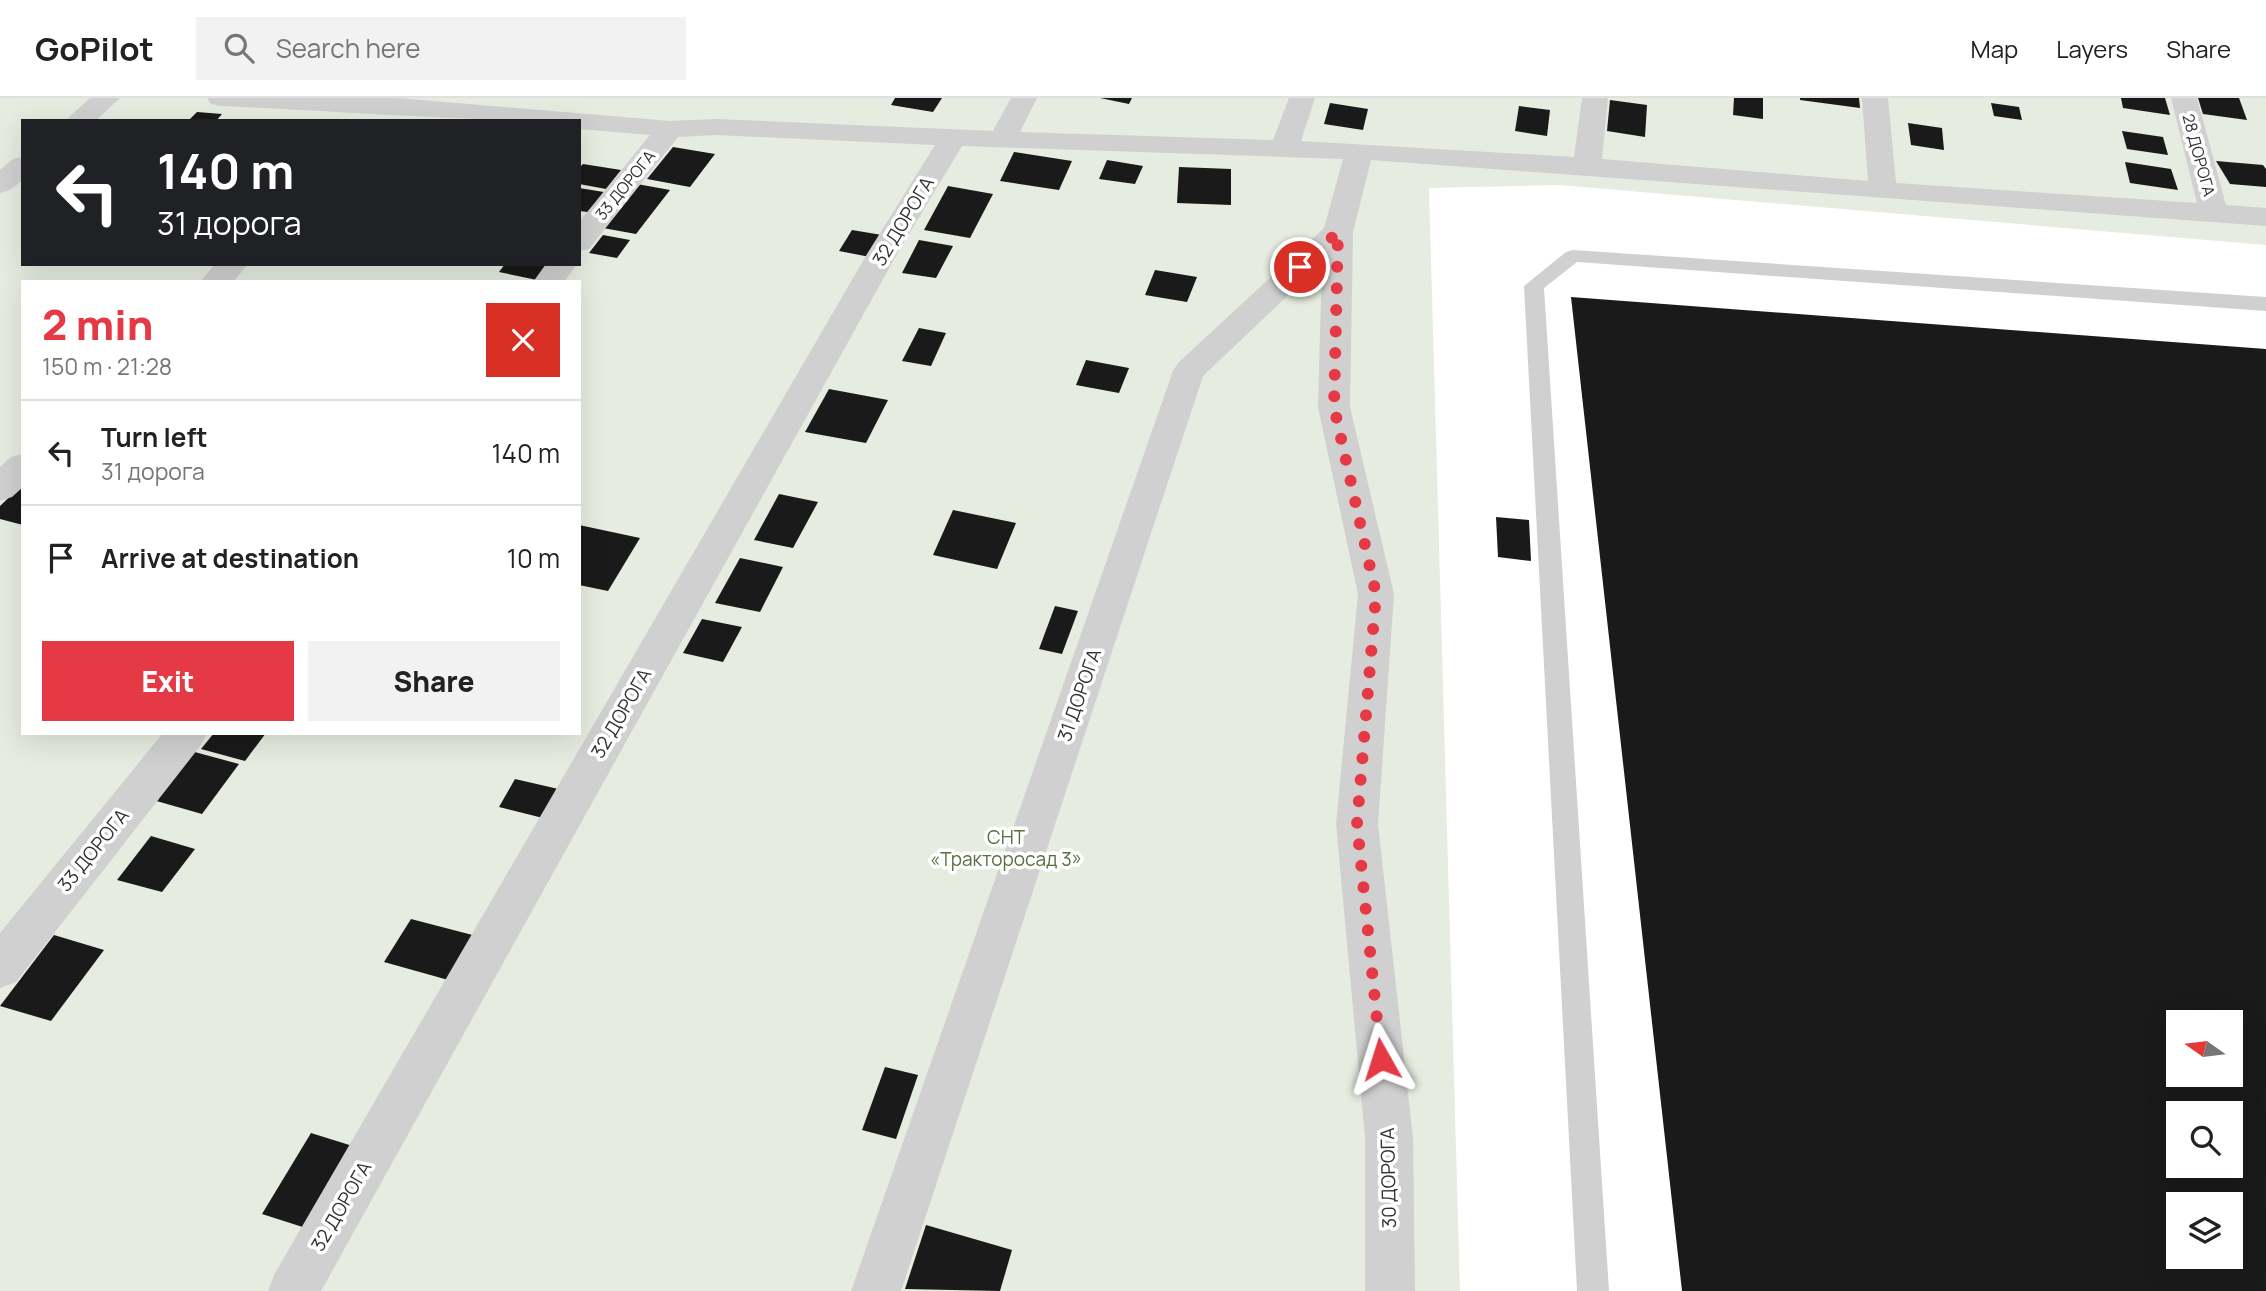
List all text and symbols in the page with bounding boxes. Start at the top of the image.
search box [196,17,686,80]
text: GoPilot [35,26,154,71]
icon: search [220,29,258,67]
text: Search here [276,30,420,66]
text: Map [1971,32,2018,65]
text: Layers [2056,32,2128,65]
text: Share [2166,32,2231,65]
street label: 28 ДОРОГА [2177,111,2221,199]
text: 140 m [157,137,294,204]
street label: 33 ДОРОГА [590,146,660,224]
icon: left [42,147,133,238]
street label: 32 ДОРОГА [866,172,940,270]
text: 31 дорога [157,201,302,245]
pin [1270,237,1330,297]
icon: arrive [1281,248,1319,286]
text: 2 min [42,295,153,353]
button: close [486,303,560,377]
text: 150 m · 21:28 [42,350,172,382]
text: Turn left [101,419,208,455]
icon: left [42,434,80,472]
text: 140 m [491,435,560,471]
text: 31 дорога [101,455,205,487]
icon: arrive [42,539,80,577]
text: Arrive at destination [101,540,359,576]
text: 10 m [507,540,560,576]
button: Exit [42,641,294,721]
button: Share [308,641,560,721]
street label: 31 ДОРОГА [1051,645,1107,745]
street label: 32 ДОРОГА [585,663,657,763]
street label: 33 ДОРОГА [52,803,134,897]
park label: СНТ «Тракторосад 3» [930,824,1082,872]
north arrow [2166,1010,2244,1087]
map controls [2166,1010,2243,1269]
position arrow [1344,1022,1418,1096]
button: search [2166,1101,2243,1178]
street label: 30 ДОРОГА [1374,1127,1402,1229]
street label: 32 ДОРОГА [305,1156,377,1256]
button: layers [2166,1192,2243,1269]

